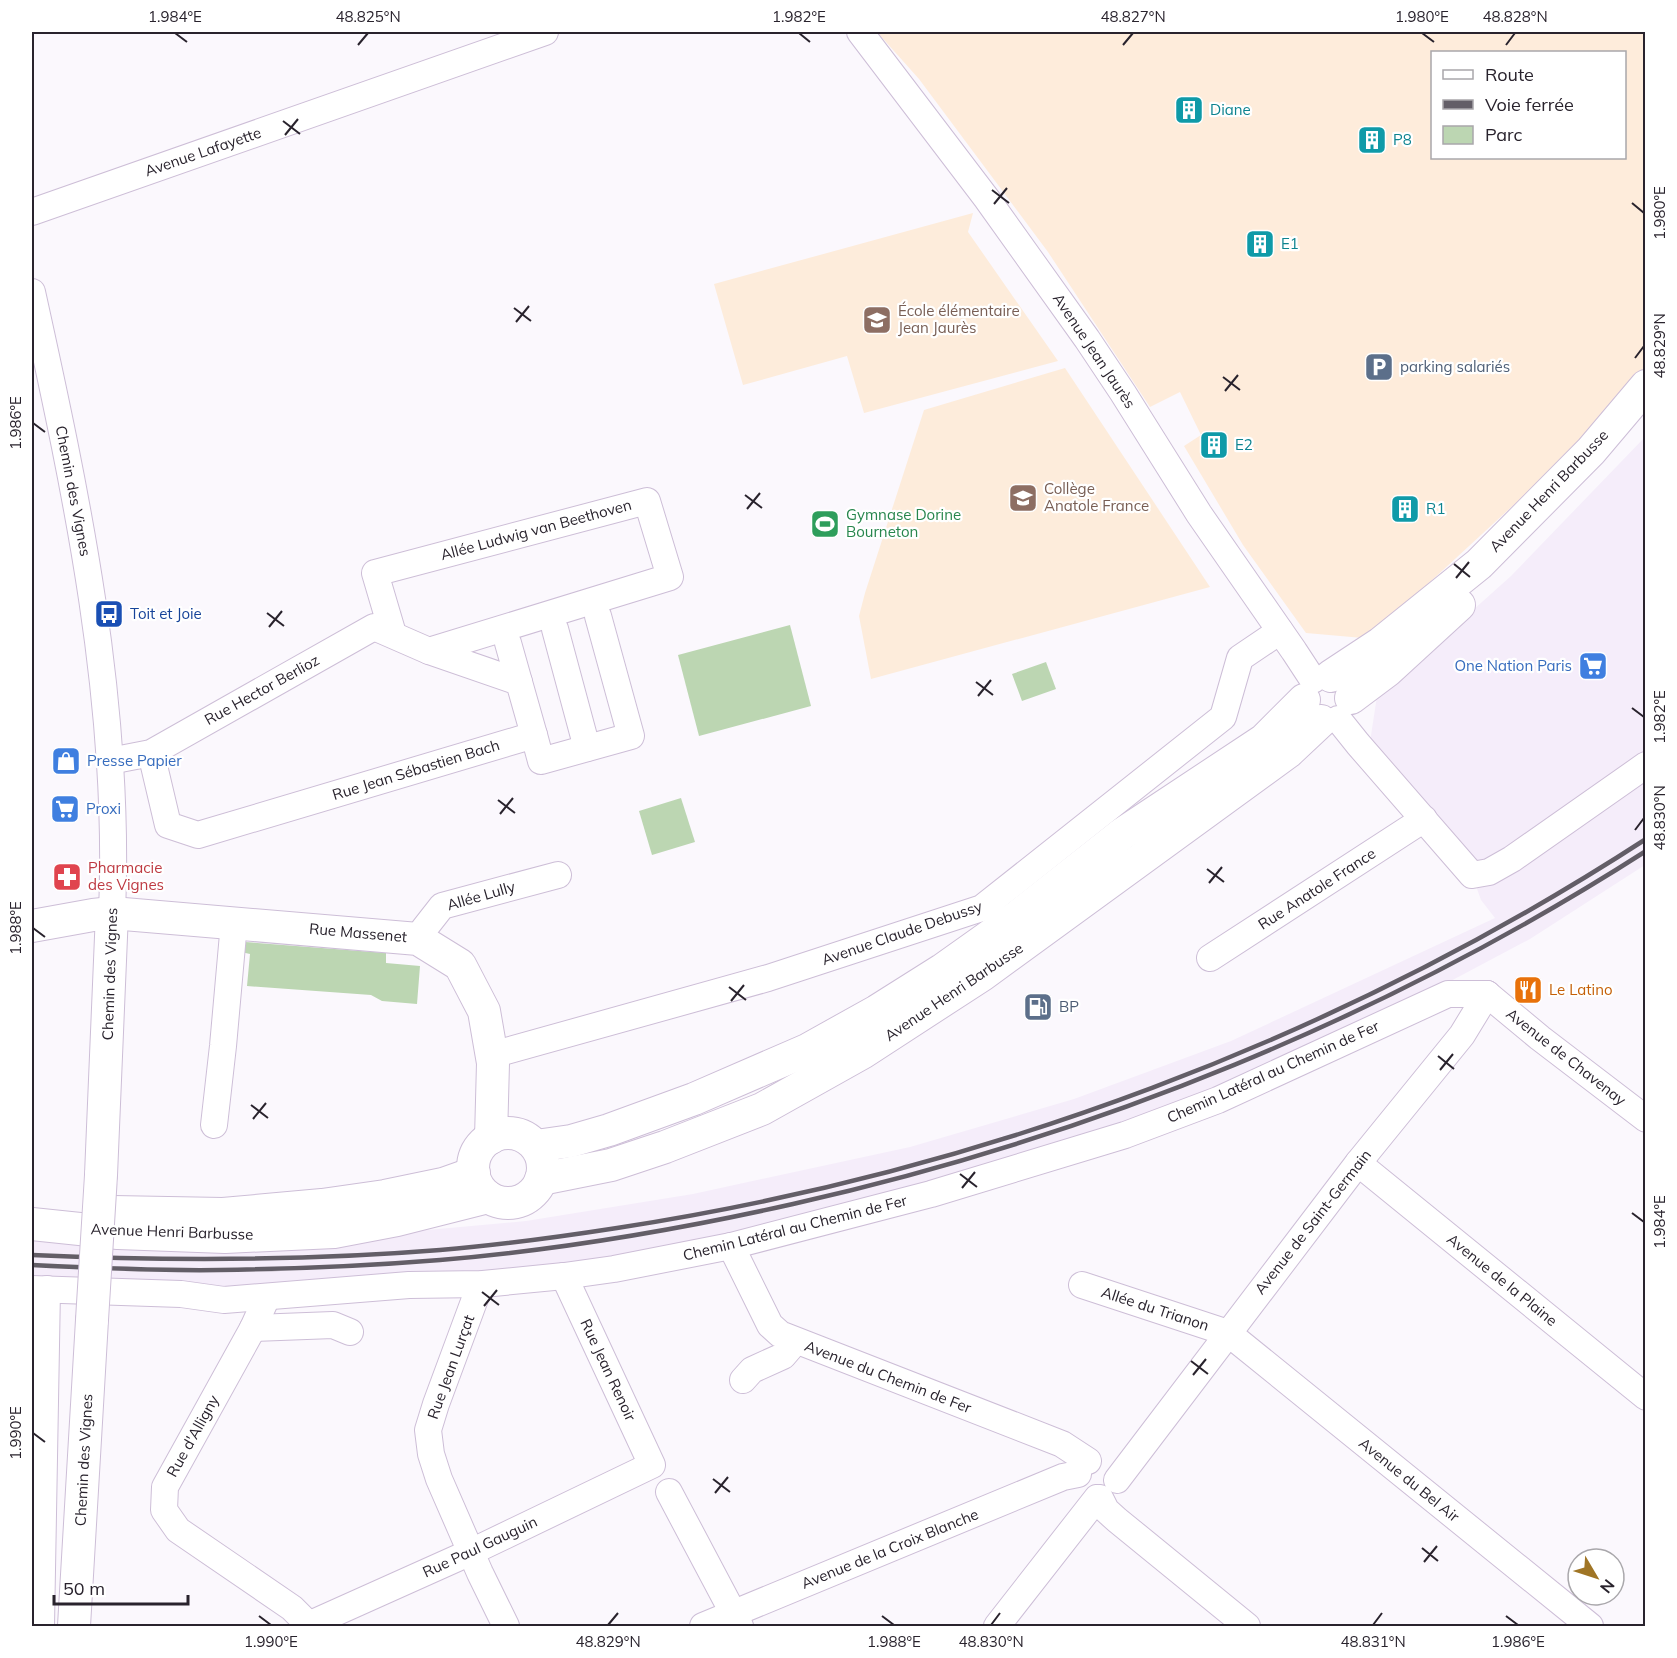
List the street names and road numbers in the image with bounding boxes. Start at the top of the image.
street label: Avenue Lafayette [142,123,263,180]
street label: Avenue Jean Jaurès [1049,290,1140,412]
street label: Chemin des Vignes [52,424,95,558]
street label: Avenue Henri Barbusse [1485,425,1612,556]
street label: Allée Ludwig van Beethoven [438,495,633,564]
street label: Rue Hector Berlioz [201,650,323,729]
street label: Rue Jean Sébastien Bach [330,735,502,804]
street label: Rue Anatole France [1254,844,1379,934]
street label: Allée Lully [445,877,517,914]
street label: Avenue Claude Debussy [819,896,985,969]
street label: Chemin des Vignes [98,907,121,1041]
street label: Rue Massenet [308,919,408,946]
street label: Avenue Henri Barbusse [881,938,1027,1045]
street label: Avenue de Chavenay [1503,1004,1630,1109]
street label: Chemin Latéral au Chemin de Fer [1164,1016,1382,1127]
street label: Avenue de Saint-Germain [1250,1145,1375,1298]
street label: Chemin Latéral au Chemin de Fer [681,1190,909,1265]
street label: Avenue Henri Barbusse [90,1219,254,1244]
street label: Avenue de la Plaine [1443,1229,1561,1330]
street label: Allée du Trianon [1099,1282,1211,1335]
street label: Rue Jean Lurçat [423,1312,478,1422]
street label: Rue Jean Renoir [576,1316,641,1424]
street label: Avenue du Chemin de Fer [802,1336,975,1417]
street label: Rue d'Alligny [162,1391,223,1480]
street label: Chemin des Vignes [71,1393,96,1527]
street label: Avenue du Bel Air [1355,1433,1464,1526]
street label: Avenue de la Croix Blanche [798,1504,981,1593]
street label: Rue Paul Gauguin [419,1512,540,1581]

